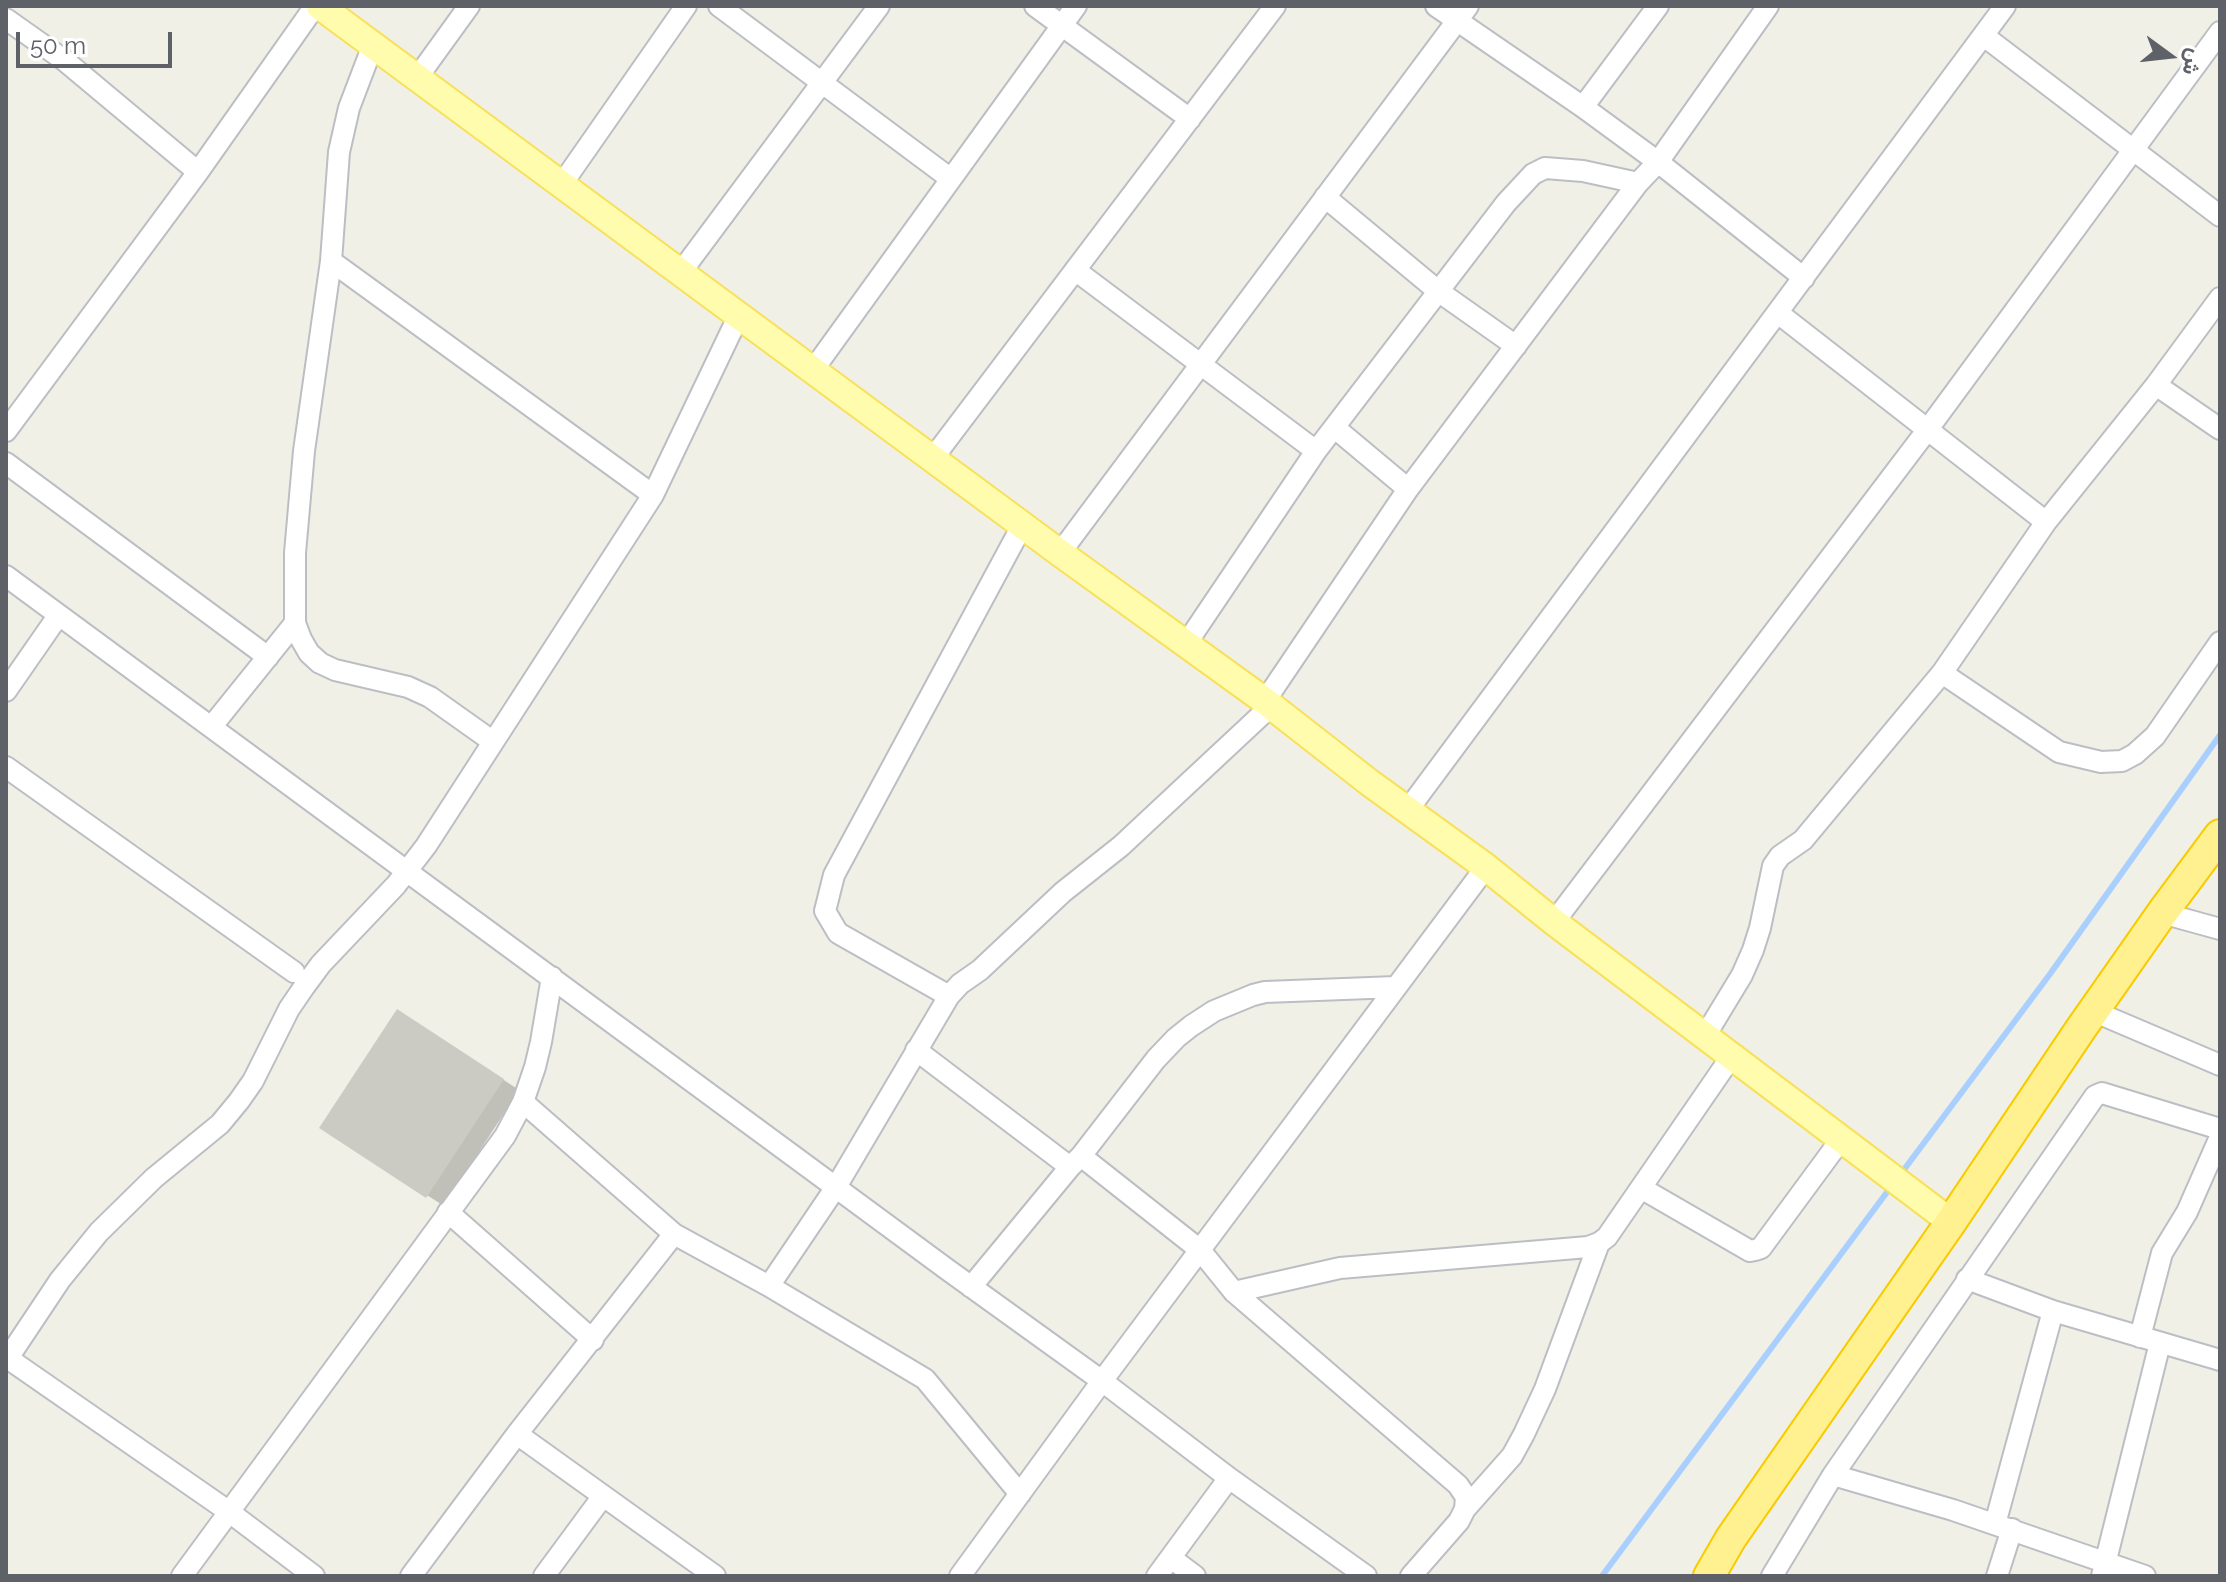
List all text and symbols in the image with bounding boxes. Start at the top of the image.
scale bar [20,16,176,66]
north arrow [2130,16,2210,96]
text: 50 m [30,31,86,60]
text: ش [2177,46,2209,78]

